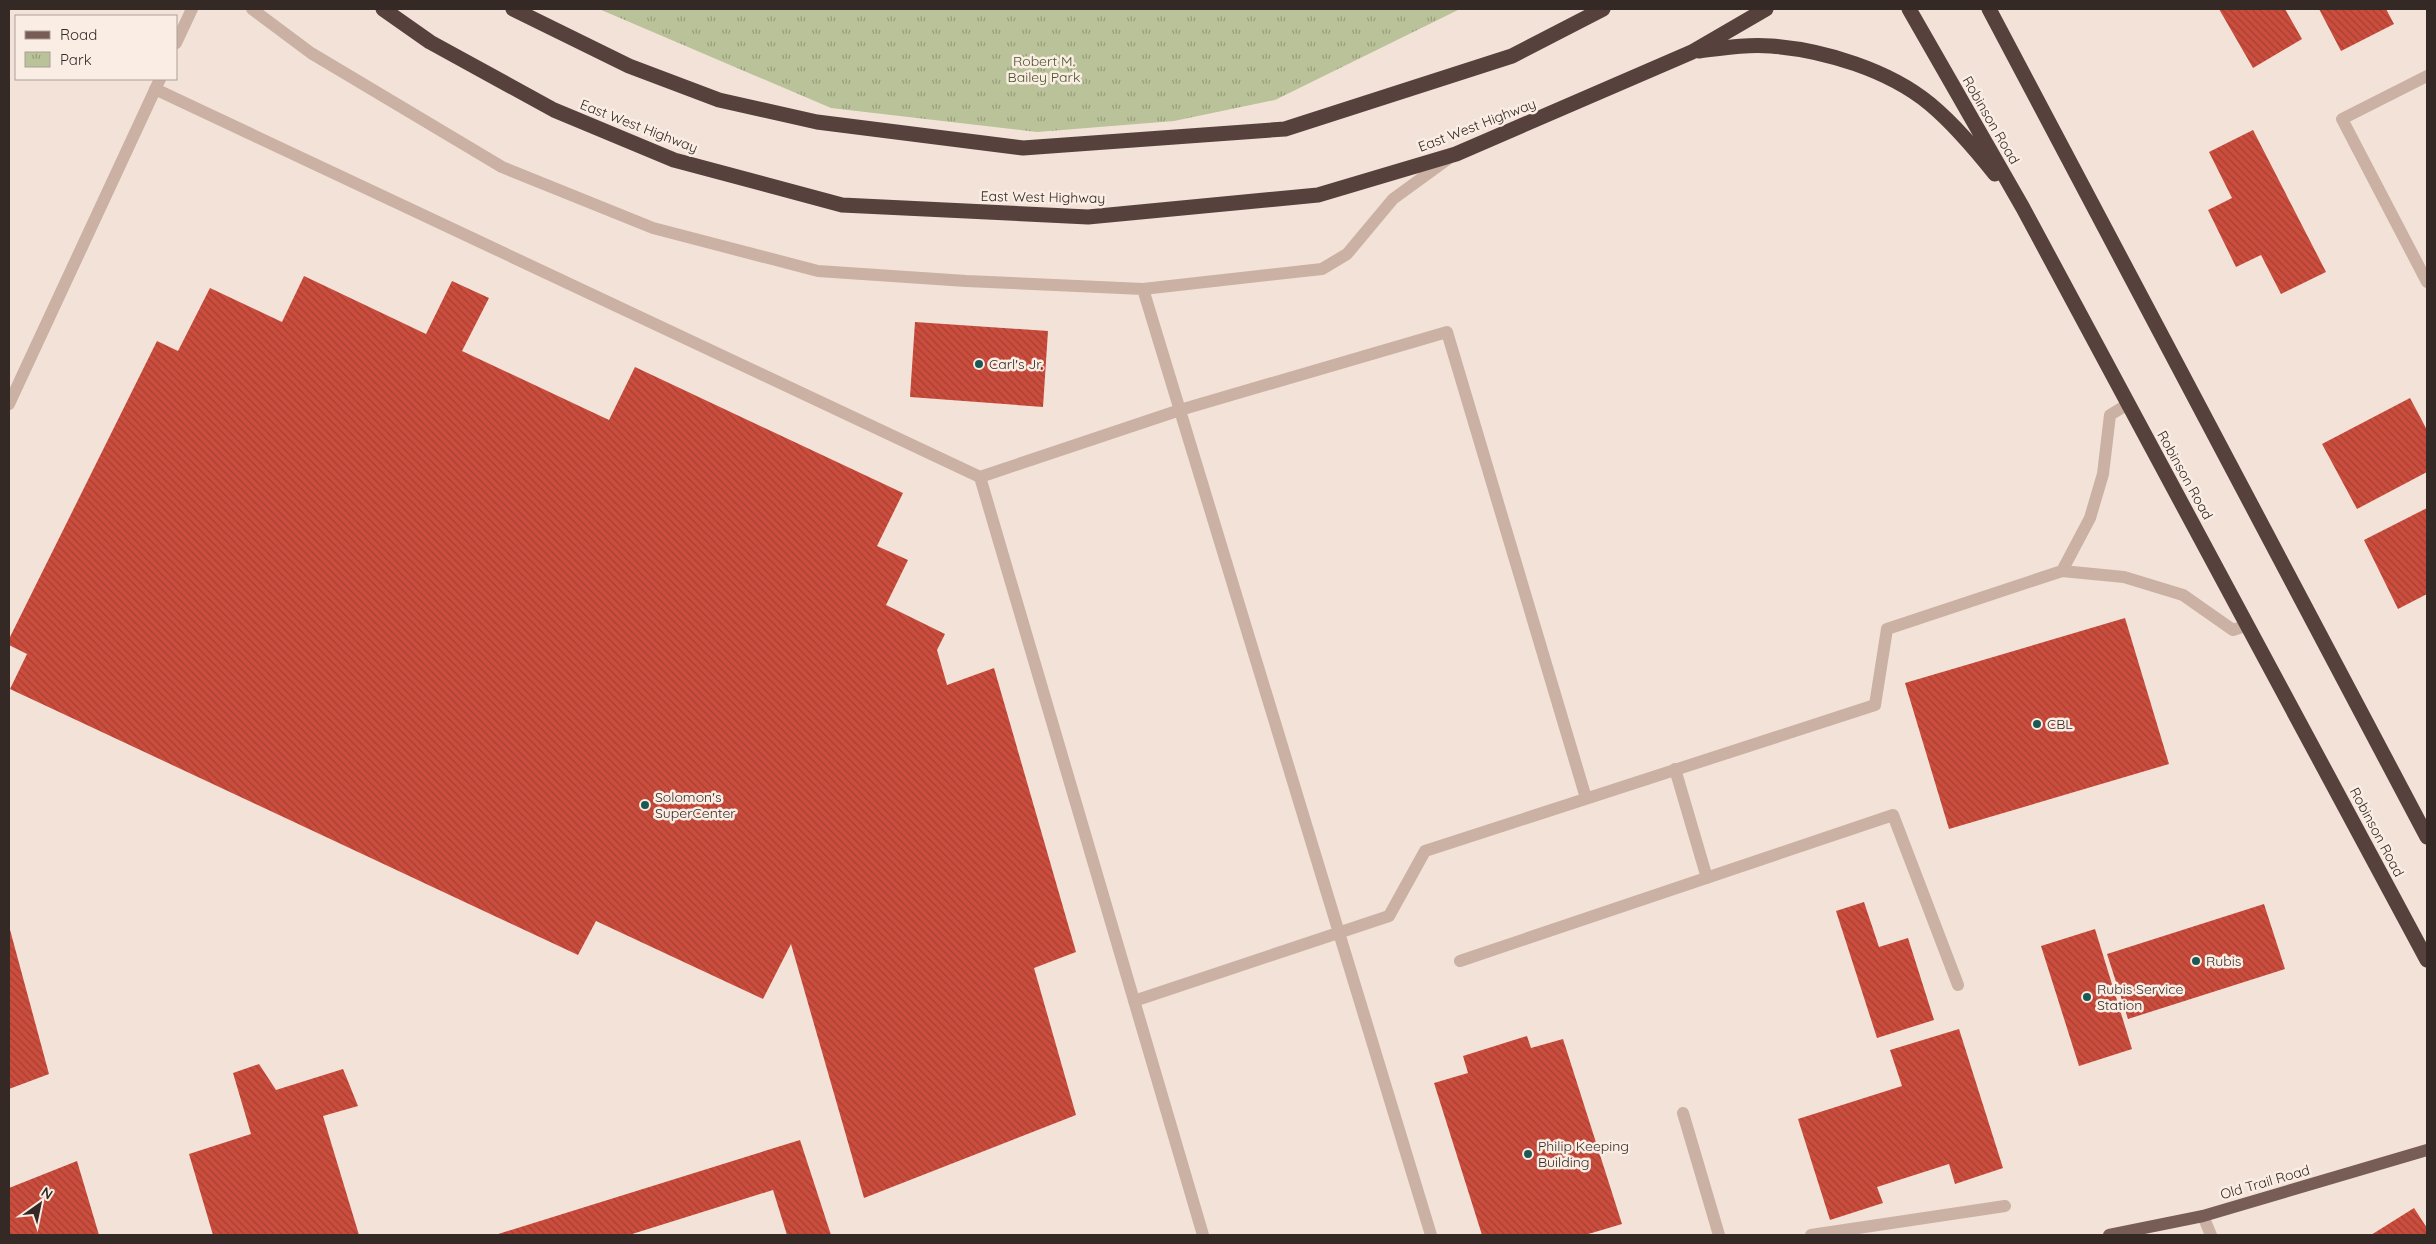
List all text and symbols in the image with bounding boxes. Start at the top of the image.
legend [15,15,178,80]
text: Road [60,25,97,44]
text: Park [60,50,92,69]
park label: Robert M. Bailey Park [1008,52,1080,86]
street label: Robinson Road [1958,73,2024,167]
street label: East West Highway [1416,94,1538,156]
street label: East West Highway [578,95,700,157]
street label: East West Highway [980,187,1106,207]
place label: Carl's Jr. [989,355,1043,373]
marker: Carl's Jr. [973,358,985,370]
street label: Robinson Road [2153,427,2217,523]
place label: CBL [2047,715,2073,733]
marker: CBL [2031,718,2043,730]
street label: Robinson Road [2346,784,2408,880]
place label: Solomon's SuperCenter [655,788,736,822]
marker: Solomon's SuperCenter [639,799,651,811]
place label: Rubis [2206,952,2241,970]
marker: Rubis [2190,955,2202,967]
place label: Rubis Service Station [2097,980,2184,1014]
marker: Rubis Service Station [2081,991,2093,1003]
place label: Philip Keeping Building [1538,1137,1629,1171]
marker: Philip Keeping Building [1522,1148,1534,1160]
street label: Old Trail Road [2218,1161,2312,1203]
north arrow [15,1179,65,1229]
text: N [38,1183,56,1203]

